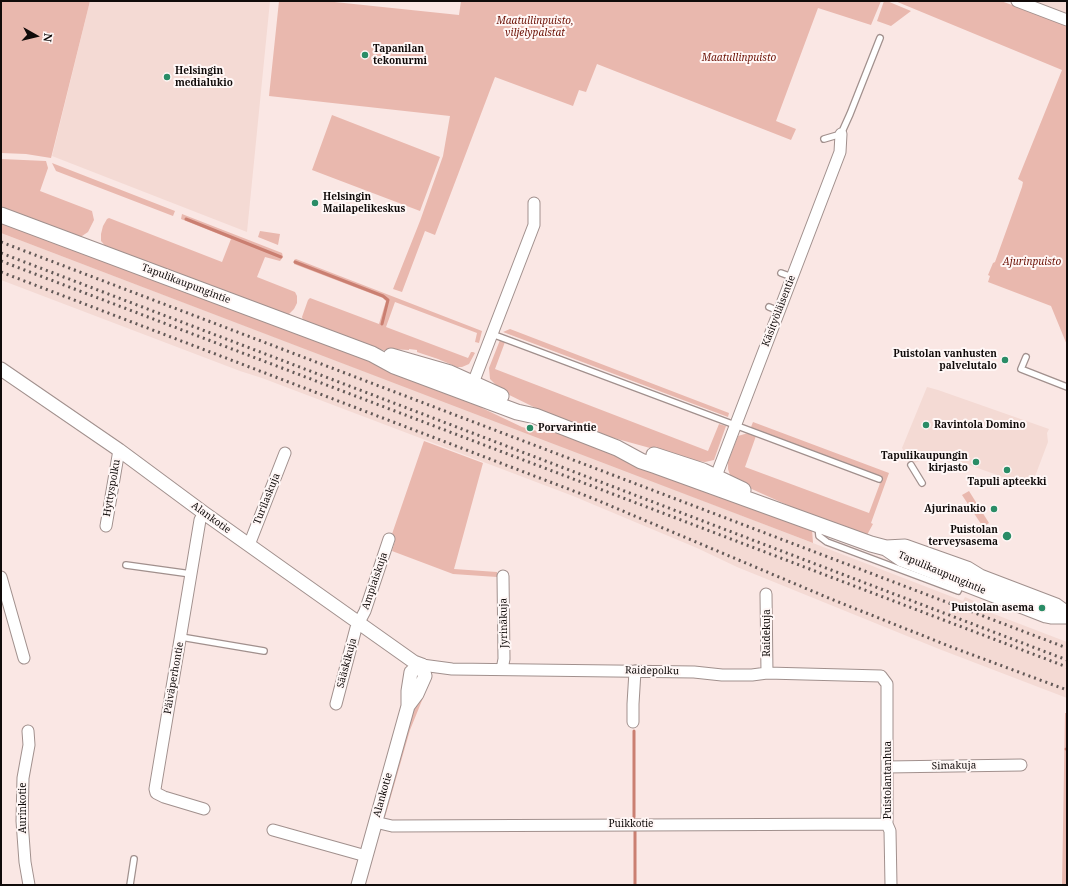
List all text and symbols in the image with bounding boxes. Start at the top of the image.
park label: Maatullinpuisto, viljelypalstat [496,15,574,38]
north arrow [16,16,56,56]
text: N [40,32,56,43]
place label: Tapanilan tekonurmi [373,43,427,66]
marker: Tapanilan tekonurmi [360,50,370,60]
park label: Maatullinpuisto [702,52,776,64]
place label: Helsingin medialukio [175,65,233,88]
marker: Helsingin medialukio [162,72,172,82]
place label: Helsingin Mailapelikeskus [323,191,405,214]
marker: Helsingin Mailapelikeskus [310,198,320,208]
park label: Ajurinpuisto [1003,256,1061,268]
street label: Tapulikaupungintie [140,262,232,306]
street label: Käsityöläisentie [760,274,798,348]
place label: Puistolan vanhusten palvelutalo [893,348,997,372]
marker: Puistolan vanhusten palvelutalo [1000,355,1010,365]
place label: Ravintola Domino [934,419,1026,431]
marker: Ravintola Domino [921,420,931,430]
place label: Porvarintie [538,422,597,434]
marker: Porvarintie [525,423,535,433]
place label: Tapulikaupungin kirjasto [881,450,968,474]
marker: Tapulikaupungin kirjasto [971,457,981,467]
street label: Hyttyspolku [101,458,123,518]
marker: Tapuli apteekki [1002,465,1012,475]
street label: Turilaskuja [251,472,283,526]
place label: Tapuli apteekki [967,476,1047,488]
street label: Alankotie [189,500,233,536]
place label: Ajurinaukio [924,503,986,515]
marker: Ajurinaukio [989,504,999,514]
place label: Puistolan terveysasema [928,524,998,548]
marker: Puistolan terveysasema [1001,530,1013,542]
street label: Tapulikaupungintie [896,549,988,597]
street label: Ampiaiskuja [360,551,390,611]
street label: Jyrinäkuja [498,598,510,648]
place label: Puistolan asema [951,602,1034,614]
marker: Puistolan asema [1037,603,1047,613]
street label: Raidekuja [761,609,773,657]
street label: Sääskikuja [335,637,359,689]
street label: Päiväperhontie [162,641,186,715]
street label: Raidepolku [625,665,679,677]
street label: Puistolantanhua [882,741,894,819]
street label: Simakuja [932,760,976,772]
street label: Alankotie [371,771,395,819]
street label: Aurinkotie [17,782,29,834]
street label: Puikkotie [609,818,653,830]

